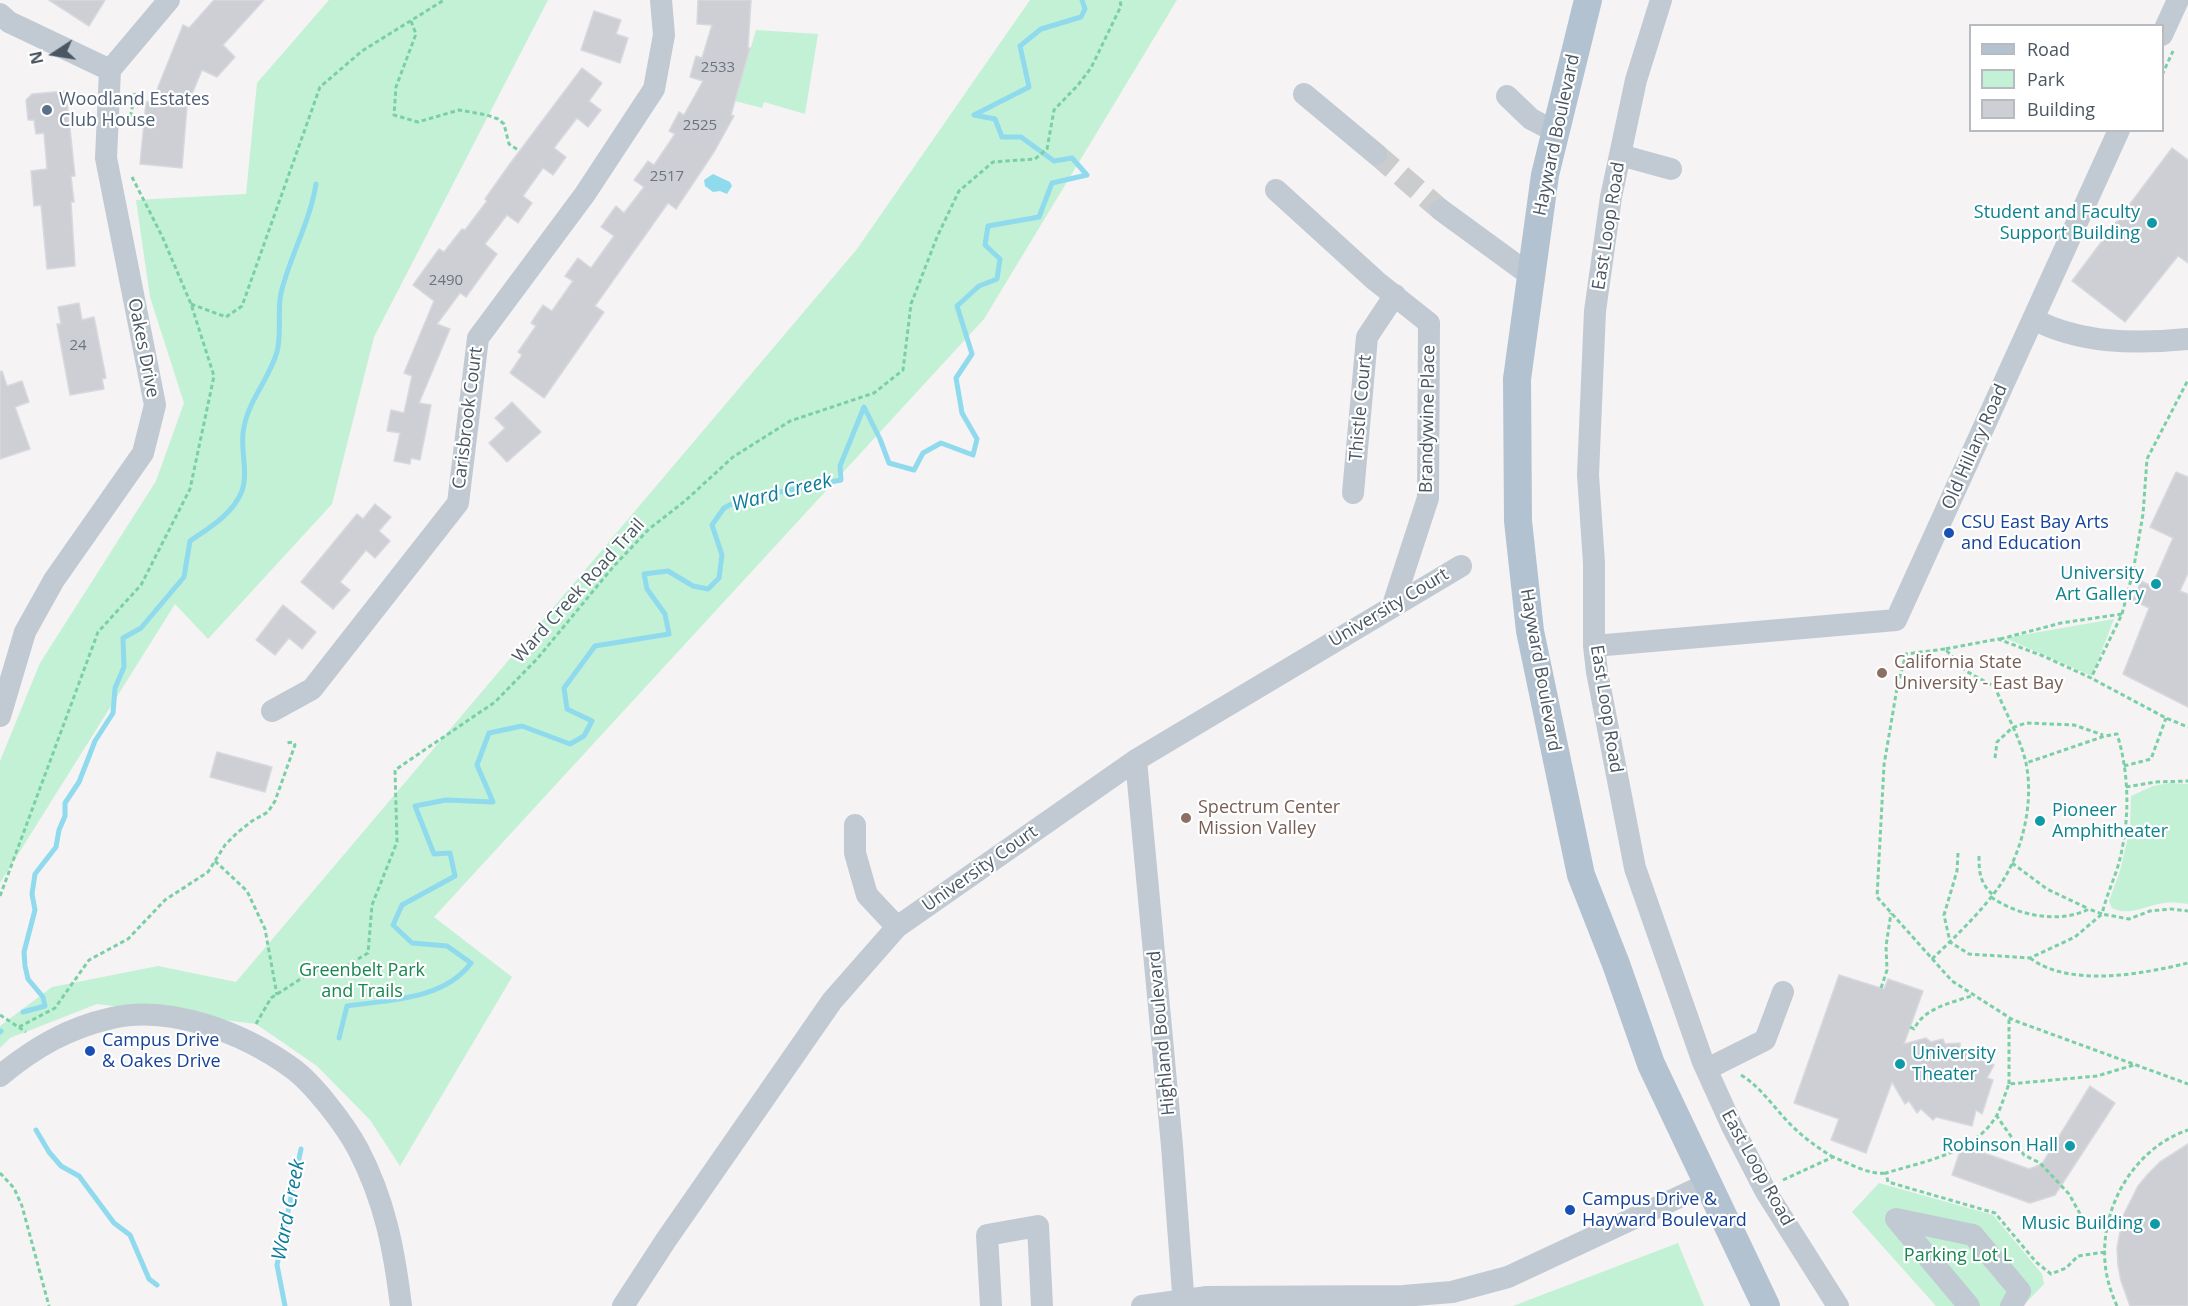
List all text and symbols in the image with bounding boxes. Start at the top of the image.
north arrow [24,24,84,84]
legend [1969,24,2164,132]
text: Road [2027,37,2070,61]
text: N [24,49,49,66]
street label: Hayward Boulevard [1529,52,1585,218]
house number: 2533 [701,59,735,77]
text: Park [2027,67,2065,91]
place label: Woodland Estates Club House [59,89,210,132]
text: Building [2027,97,2095,121]
marker: Woodland Estates Club House [40,103,54,117]
house number: 2525 [683,117,717,135]
street label: East Loop Road [1588,160,1630,292]
house number: 2517 [650,168,684,186]
place label: Student and Faculty Support Building [1974,202,2140,244]
marker: Student and Faculty Support Building [2145,216,2159,230]
house number: 2490 [429,272,463,290]
street label: Oakes Drive [123,296,163,400]
house number: 24 [69,337,87,355]
street label: Brandywine Place [1416,345,1440,493]
street label: Carisbrook Court [449,346,487,490]
street label: Thistle Court [1346,354,1376,462]
street label: Old Hillary Road [1938,381,2012,513]
water label: Ward Creek [729,469,835,517]
place label: CSU East Bay Arts and Education [1961,512,2109,554]
street label: Ward Creek Road Trail [509,514,649,668]
marker: CSU East Bay Arts and Education [1942,526,1956,540]
place label: University Art Gallery [2056,563,2144,606]
street label: University Court [1325,564,1453,652]
marker: University Art Gallery [2149,577,2163,591]
street label: Hayward Boulevard [1515,587,1565,753]
street label: East Loop Road [1585,643,1627,775]
place label: California State University - East Bay [1894,652,2063,694]
marker: California State University - East Bay [1875,666,1889,680]
place label: Spectrum Center Mission Valley [1198,797,1340,840]
place label: Pioneer Amphitheater [2052,800,2168,842]
marker: Spectrum Center Mission Valley [1179,811,1193,825]
marker: Pioneer Amphitheater [2033,814,2047,828]
street label: University Court [918,821,1042,917]
street label: Highland Boulevard [1144,950,1180,1116]
park label: Greenbelt Park and Trails [299,960,425,1002]
place label: Campus Drive & Oakes Drive [102,1030,221,1072]
place label: University Theater [1912,1043,1996,1086]
marker: Campus Drive & Oakes Drive [83,1044,97,1058]
marker: University Theater [1893,1057,1907,1071]
street label: East Loop Road [1716,1106,1798,1230]
place label: Robinson Hall [1942,1135,2058,1157]
marker: Robinson Hall [2063,1139,2077,1153]
water label: Ward Creek [267,1157,311,1263]
place label: Campus Drive & Hayward Boulevard [1582,1189,1747,1232]
marker: Campus Drive & Hayward Boulevard [1563,1203,1577,1217]
place label: Music Building [2021,1213,2143,1235]
marker: Music Building [2148,1217,2162,1231]
park label: Parking Lot L [1904,1245,2012,1267]

